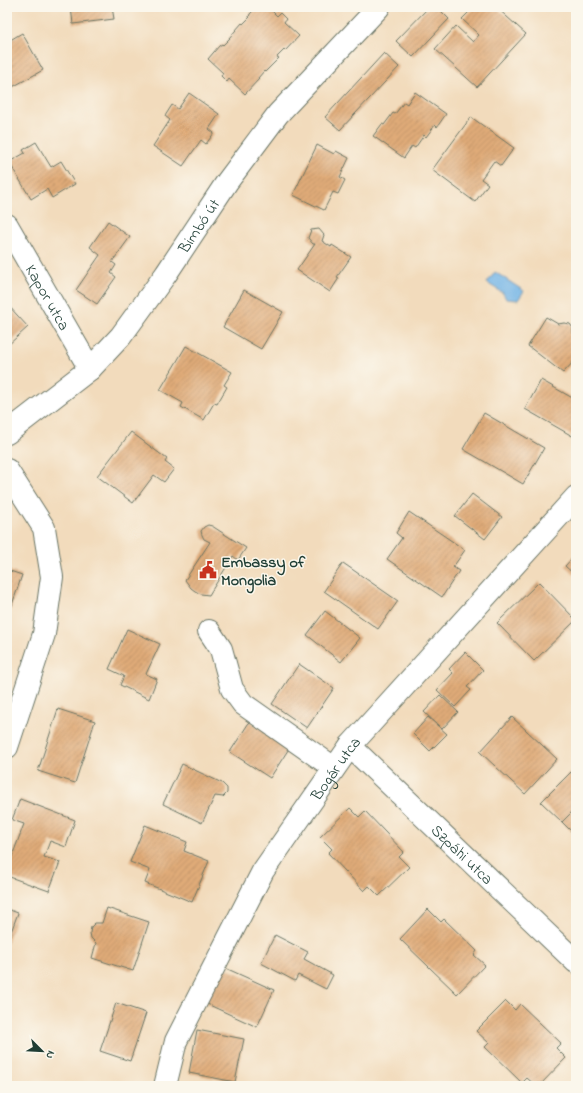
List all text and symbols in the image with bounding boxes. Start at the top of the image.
street label: Bimbó út [172,194,227,260]
street label: Kapor utca [18,260,75,335]
place label: Embassy of Mongolia [221,551,306,594]
public building icon: Embassy of Mongolia [198,560,218,580]
street label: Bogár utca [305,732,367,807]
street label: Szpáhi utca [425,819,498,891]
north arrow [22,1031,62,1071]
text: N [41,1048,59,1061]

